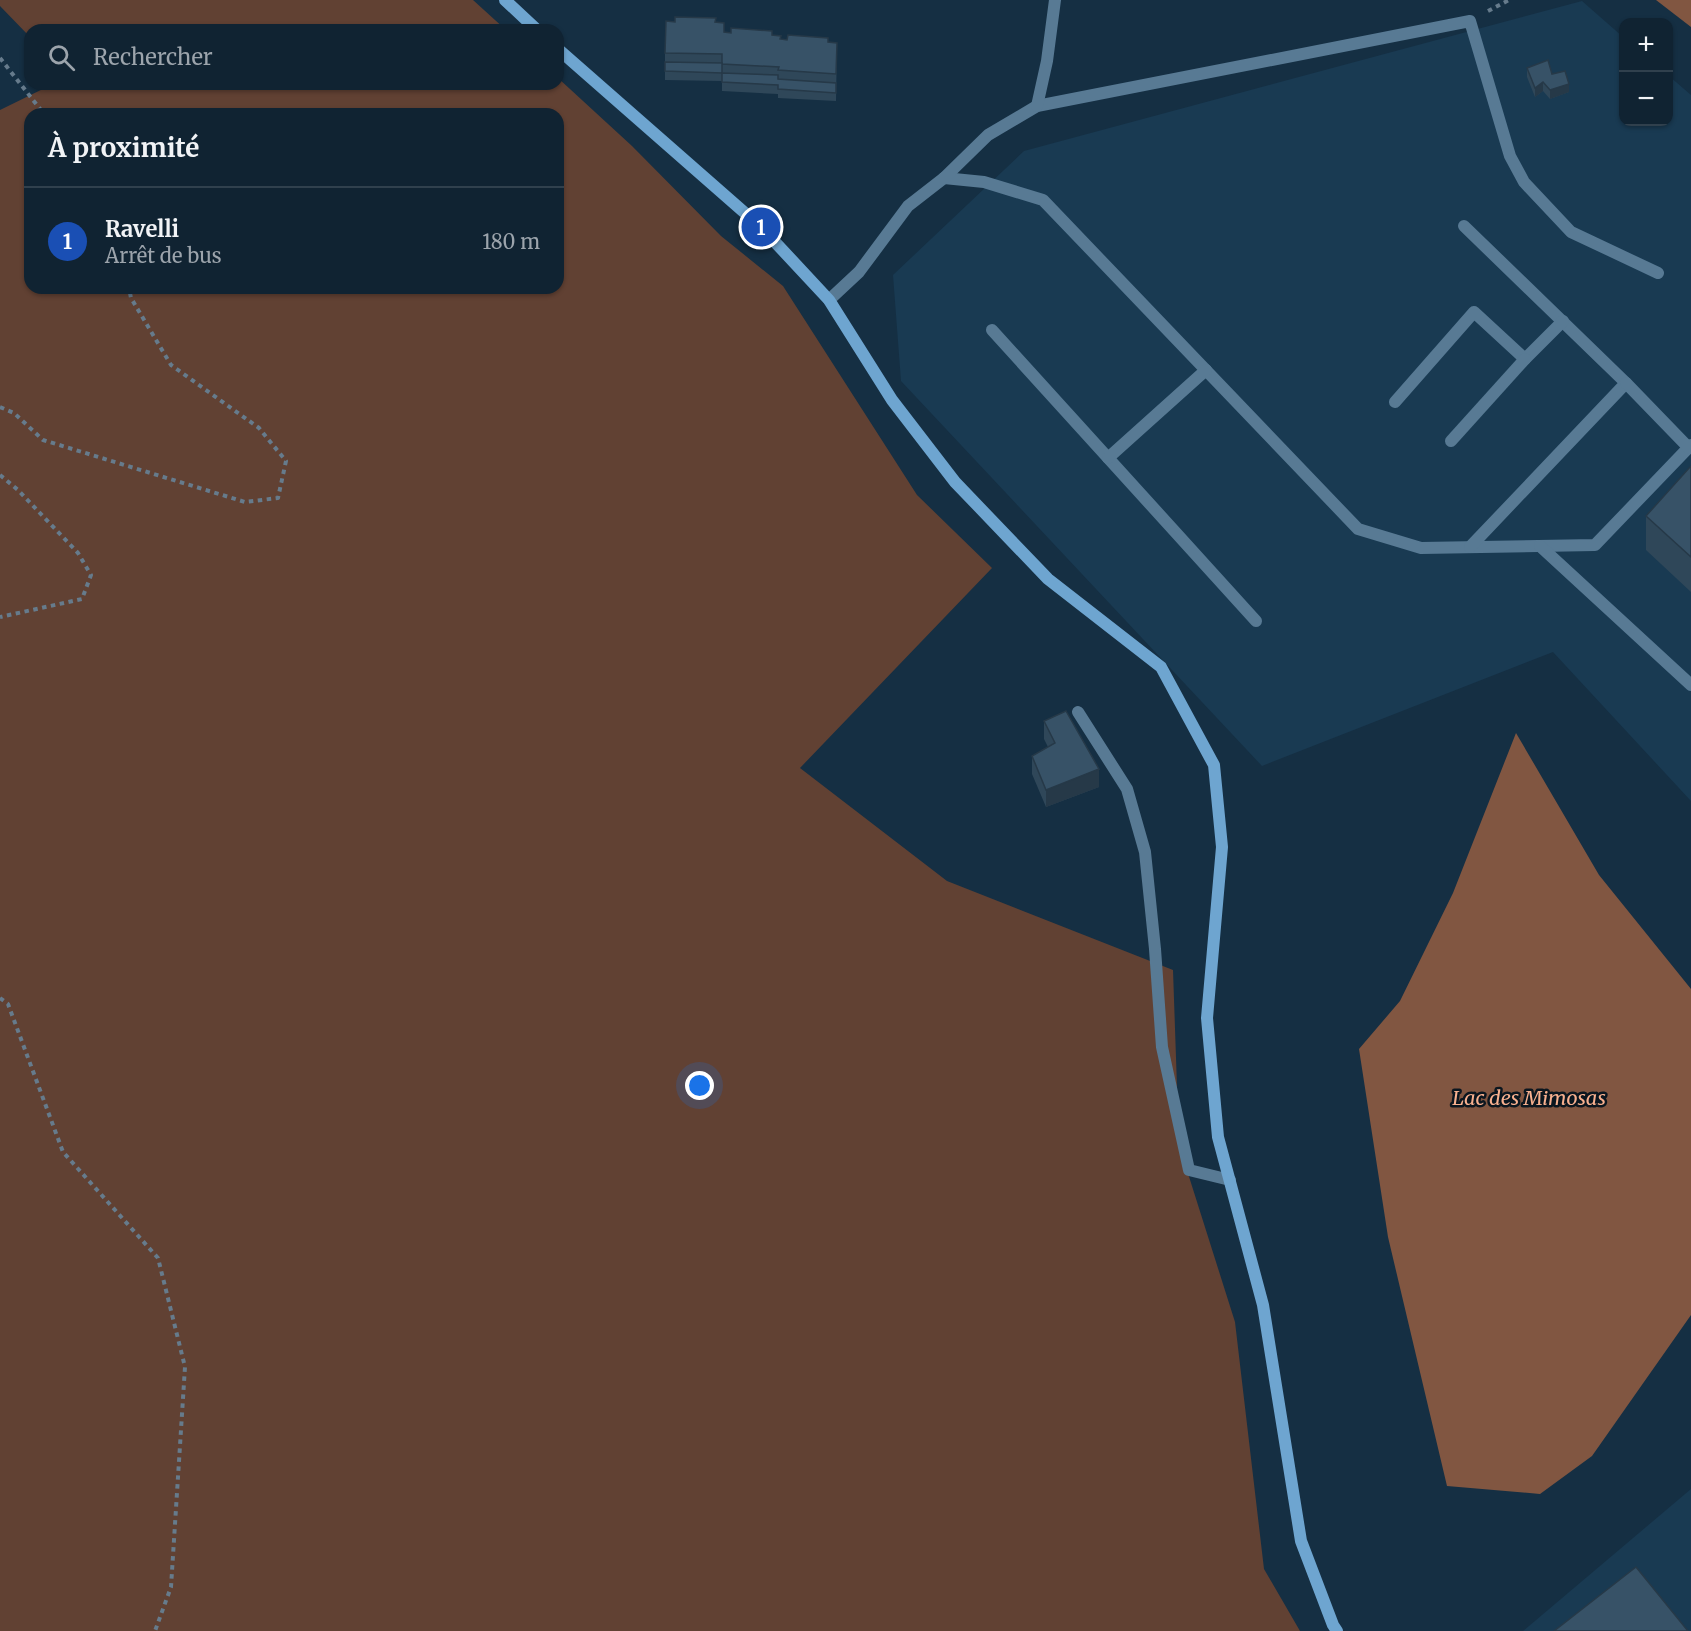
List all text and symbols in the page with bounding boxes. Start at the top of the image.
map controls [1619,18,1673,126]
button: + [1619,18,1673,72]
search box [24,24,564,90]
icon: search [45,41,78,74]
text: Rechercher [93,43,213,71]
button: − [1619,72,1673,126]
text: À proximité [48,131,199,164]
pin: 1 [742,204,780,250]
text: Ravelli [105,215,179,243]
text: 1 [63,229,72,254]
text: 180 m [482,229,540,254]
text: Arrêt de bus [105,243,221,268]
your location [685,1071,714,1100]
water label: Lac des Mimosas [1452,1085,1606,1110]

